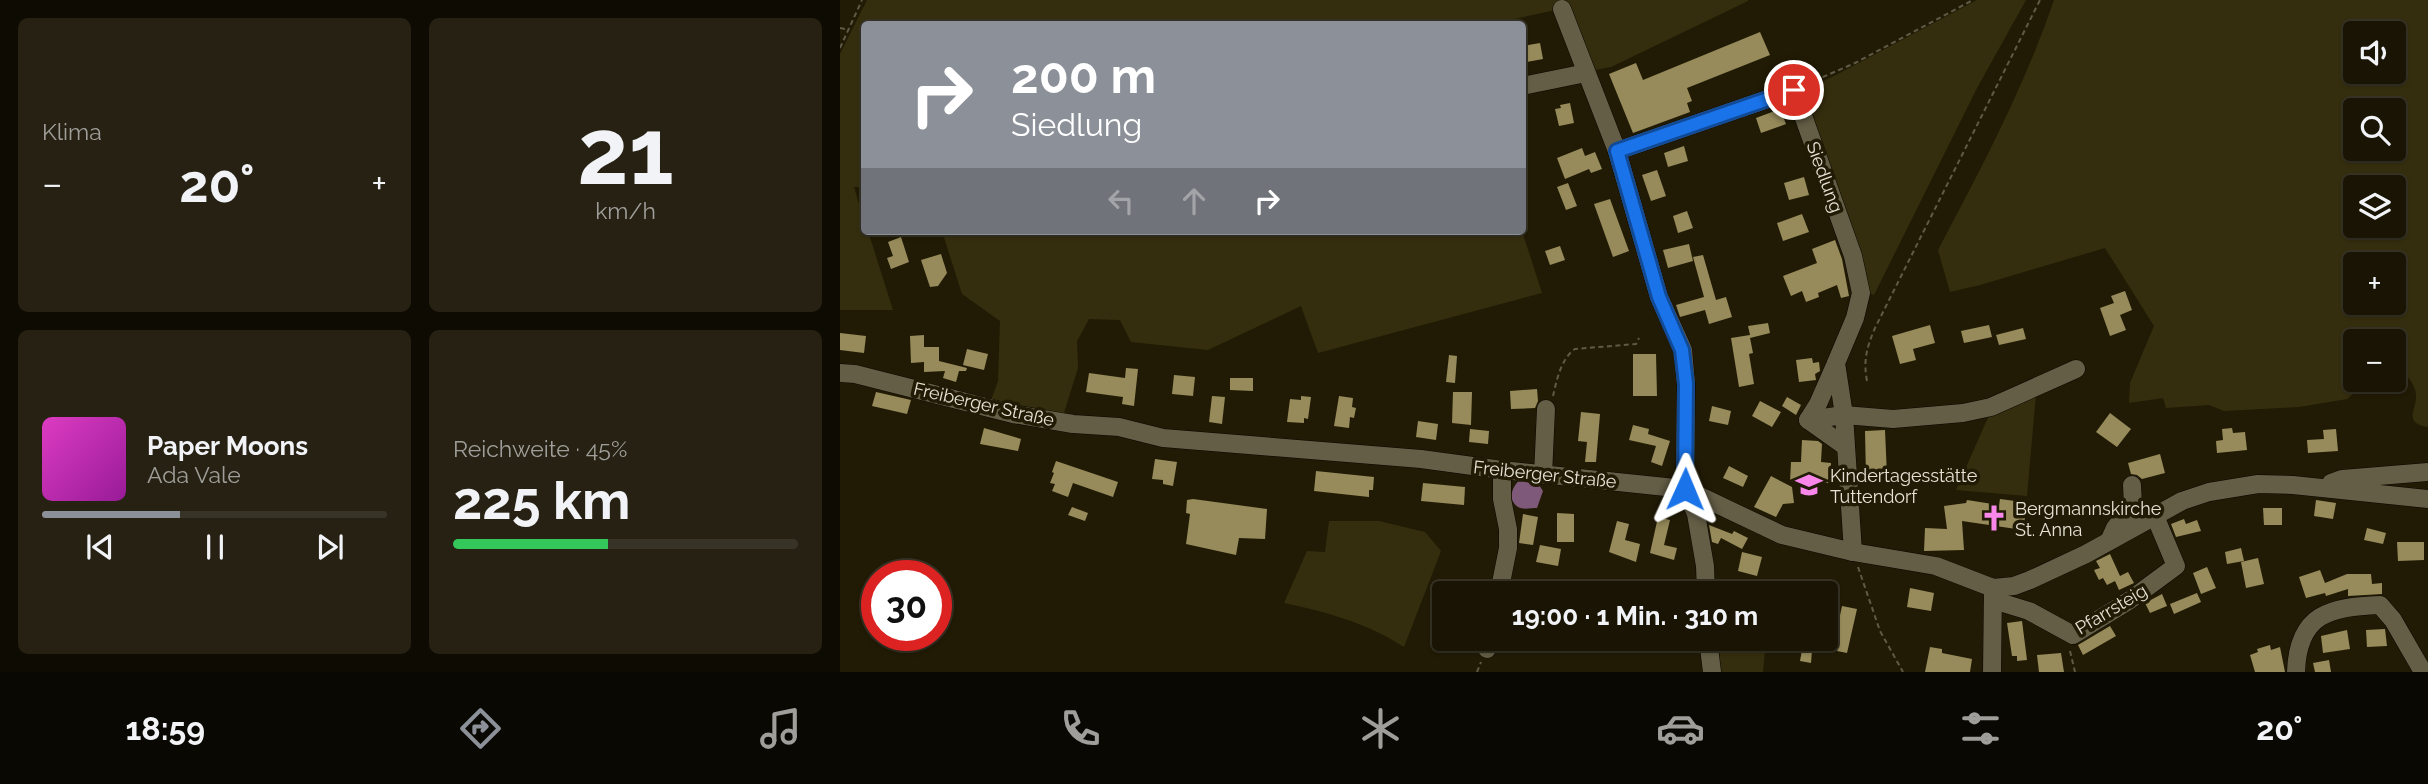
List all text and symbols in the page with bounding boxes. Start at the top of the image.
map controls [2343,21,2406,392]
button: sound [2343,21,2406,84]
text: 200 m [1011,47,1156,104]
icon: right [896,49,987,140]
pin [1764,60,1824,120]
icon: arrive [1775,71,1813,109]
text: 21 [577,98,674,205]
button: search [2343,98,2406,161]
text: Siedlung [1011,106,1142,143]
text: Klima [42,118,102,145]
street label: Siedlung [1803,139,1847,215]
text: 20° [179,153,255,214]
text: − [42,161,62,206]
text: + [371,161,387,206]
button: layers [2343,175,2406,238]
icon: left [1102,182,1140,220]
icon: ahead [1175,182,1213,220]
icon: right [1248,182,1286,220]
text: km/h [595,197,656,224]
button: + [2343,252,2406,315]
button: − [2343,329,2406,392]
street label: Freiberger Straße [912,378,1057,430]
text: Paper Moons [147,431,308,461]
text: Reichweite · 45% [453,435,627,462]
position arrow [1648,452,1722,526]
street label: Freiberger Straße [1472,456,1618,492]
text: Ada Vale [147,461,241,488]
place label: Kindertagesstätte Tuttendorf [1830,465,1978,507]
text: 225 km [453,470,630,531]
school or university icon: Kindertagesstätte Tuttendorf [1794,470,1824,500]
place label: Bergmannskirche St. Anna [2015,498,2162,540]
church icon: Bergmannskirche St. Anna [1979,503,2009,533]
icon: previous [81,528,119,566]
icon: pause [196,528,234,566]
icon: next [311,528,349,566]
speed limit sign: 30 [861,560,952,651]
street label: Pfarrsteig [2071,579,2151,639]
text: 19:00 · 1 Min. · 310 m [1512,601,1758,631]
icon: directions [456,704,505,753]
icon: music [756,704,805,753]
icon: phone [1056,704,1105,753]
icon: climate [1356,704,1405,753]
icon: car [1656,704,1705,753]
icon: filters [1956,704,2005,753]
text: 18:59 [126,710,205,747]
text: 20° [2256,710,2302,747]

